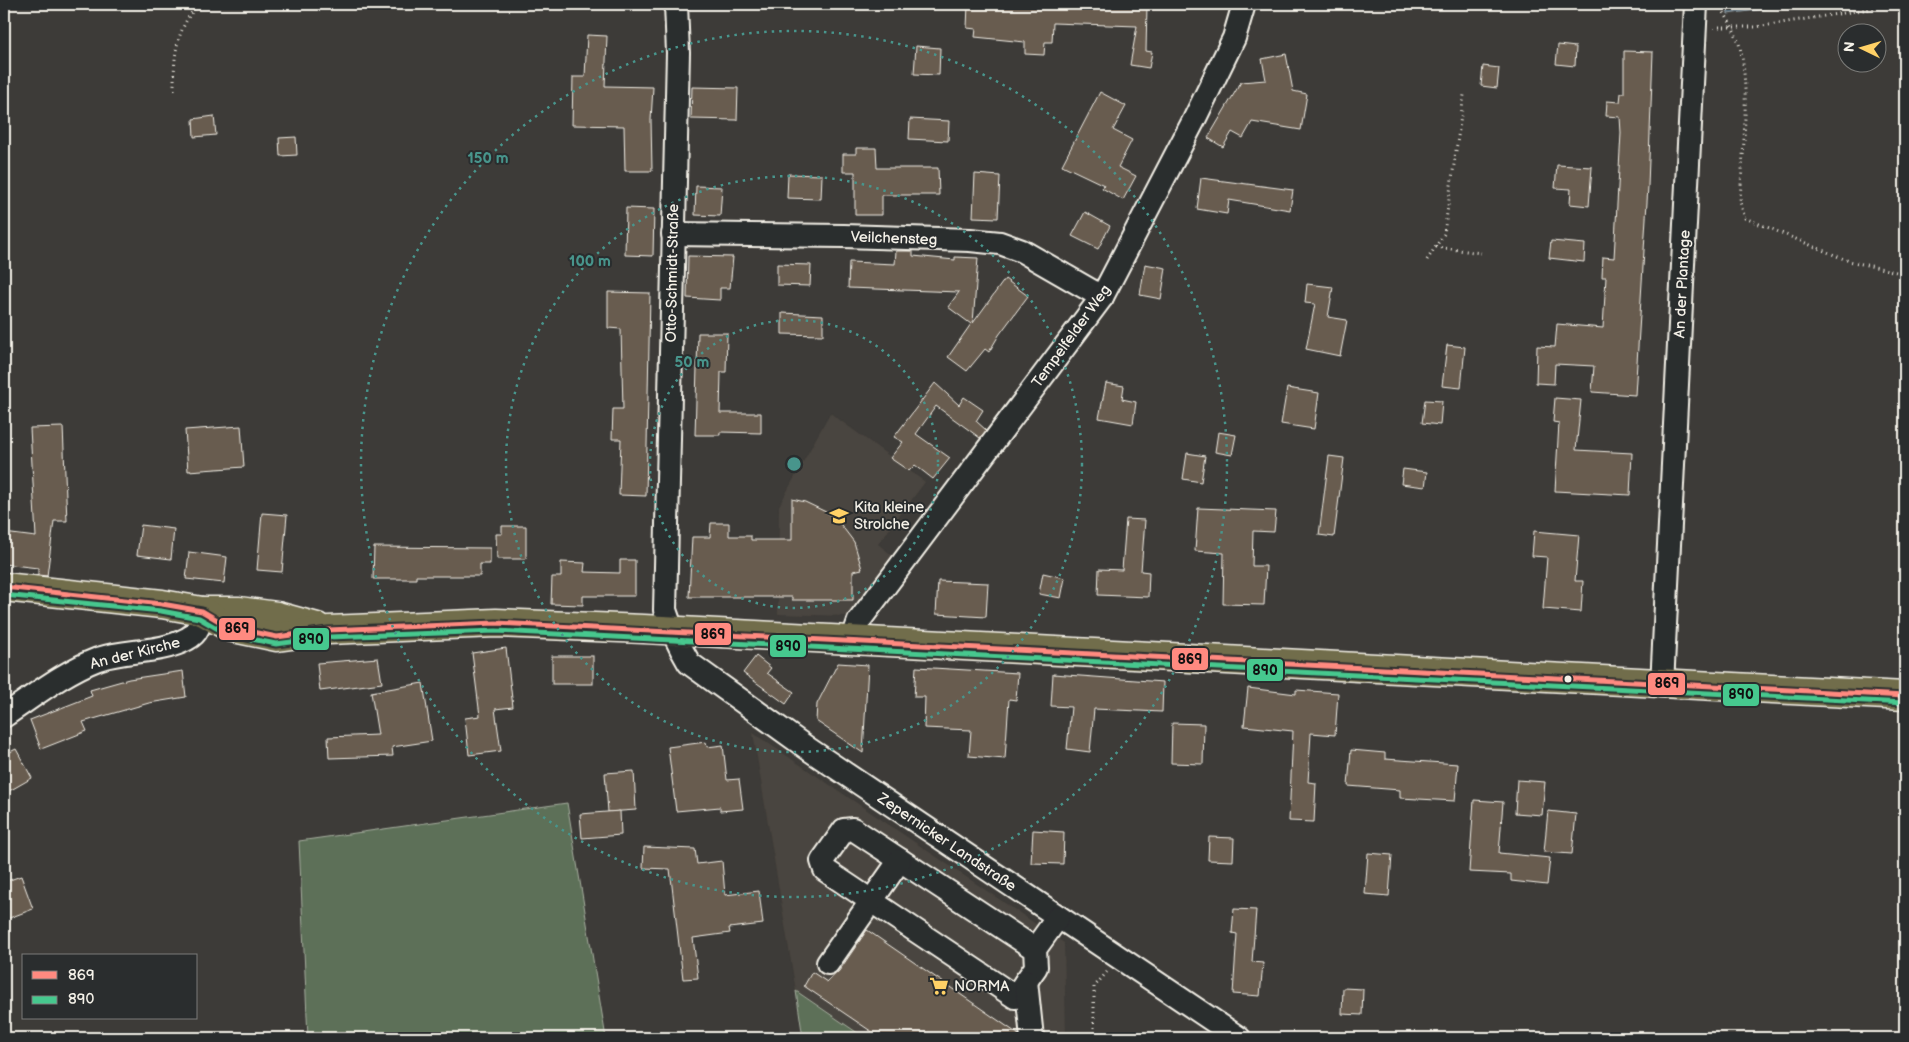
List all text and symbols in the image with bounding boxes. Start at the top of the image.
north arrow [1836,22,1886,72]
text: N [1841,41,1858,53]
text: 150 m [467,149,509,168]
street label: Otto-Schmidt-Straße [662,203,683,343]
street label: Veilchensteg [850,227,938,250]
street label: An der Plantage [1670,229,1695,339]
text: 100 m [569,252,611,271]
street label: Tempelfelder Weg [1028,281,1115,391]
text: 50 m [675,353,710,372]
centre of rings [785,455,803,473]
place label: Kita kleine Strolche [854,498,924,534]
school or university icon: Kita kleine Strolche [828,505,850,527]
line badge: 869 [218,617,256,641]
text: 869 [224,620,250,637]
line badge: 869 [694,622,732,646]
text: 869 [700,626,726,643]
line badge: 890 [292,627,330,651]
text: 890 [298,631,324,648]
street label: An der Kirche [88,633,182,674]
line badge: 890 [769,634,807,658]
text: 890 [775,638,801,655]
line badge: 869 [1171,647,1209,671]
text: 869 [1177,651,1203,668]
line badge: 890 [1246,658,1284,682]
text: 890 [1252,662,1278,679]
line badge: 869 [1647,672,1686,696]
unlabelled marker [1563,674,1573,684]
text: 869 [1654,675,1680,692]
line badge: 890 [1722,683,1760,707]
text: 890 [1728,686,1754,703]
street label: Zepernicker Landstraße [873,788,1020,896]
legend [22,954,198,1020]
text: 869 [68,966,95,985]
supermarket icon: NORMA [928,975,950,997]
place label: NORMA [954,977,1010,996]
text: 890 [68,990,94,1009]

